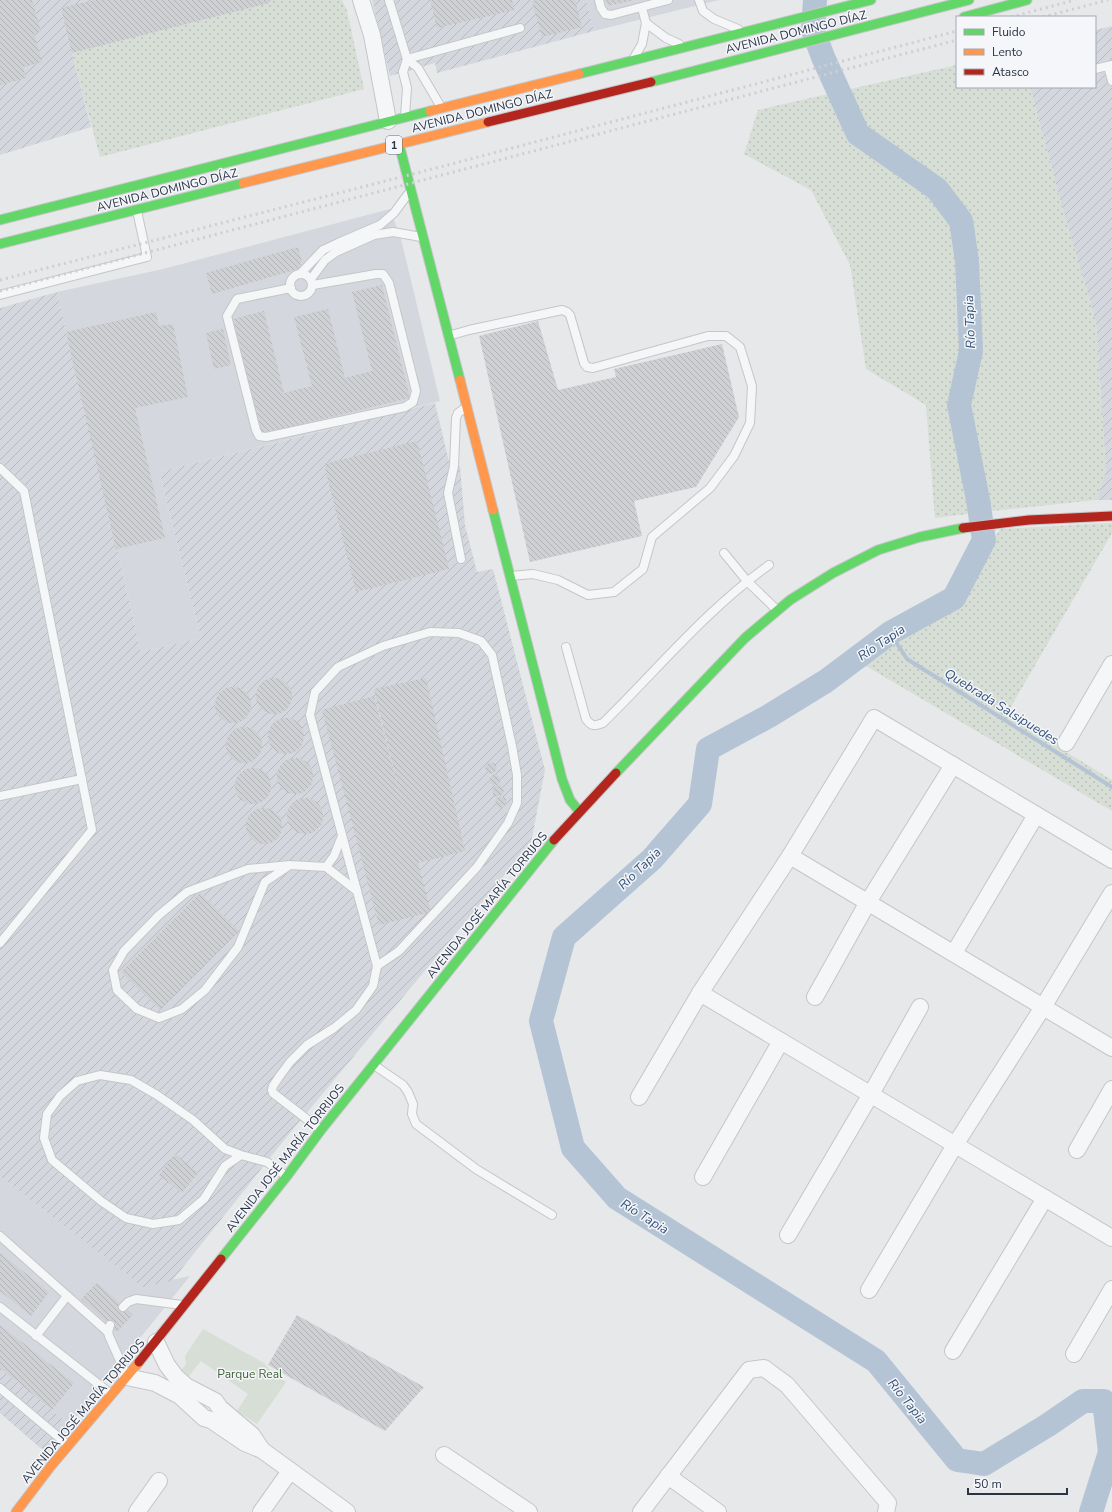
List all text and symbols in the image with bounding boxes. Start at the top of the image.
street label: AVENIDA DOMINGO DÍAZ [724,7,868,57]
legend [956,16,1096,88]
text: Fluido [992,24,1026,40]
text: Lento [992,44,1023,60]
text: Atasco [992,64,1029,80]
street label: AVENIDA DOMINGO DÍAZ [410,86,554,136]
road number: 1 [386,136,402,154]
street label: AVENIDA DOMINGO DÍAZ [95,165,239,215]
water label: Río Tapia [960,295,980,349]
water label: Río Tapia [854,620,909,665]
water label: Quebrada Salsipuedes [941,664,1062,749]
street label: AVENIDA JOSÉ MARÍA TORRIJOS [423,829,551,981]
water label: Río Tapia [614,844,665,894]
street label: AVENIDA JOSÉ MARÍA TORRIJOS [222,1081,348,1235]
water label: Río Tapia [617,1195,672,1239]
street label: AVENIDA JOSÉ MARÍA TORRIJOS [18,1335,148,1487]
park label: Parque Real [217,1366,283,1382]
water label: Río Tapia [883,1375,931,1428]
scale bar [968,1470,1067,1496]
text: 50 m [974,1476,1002,1492]

